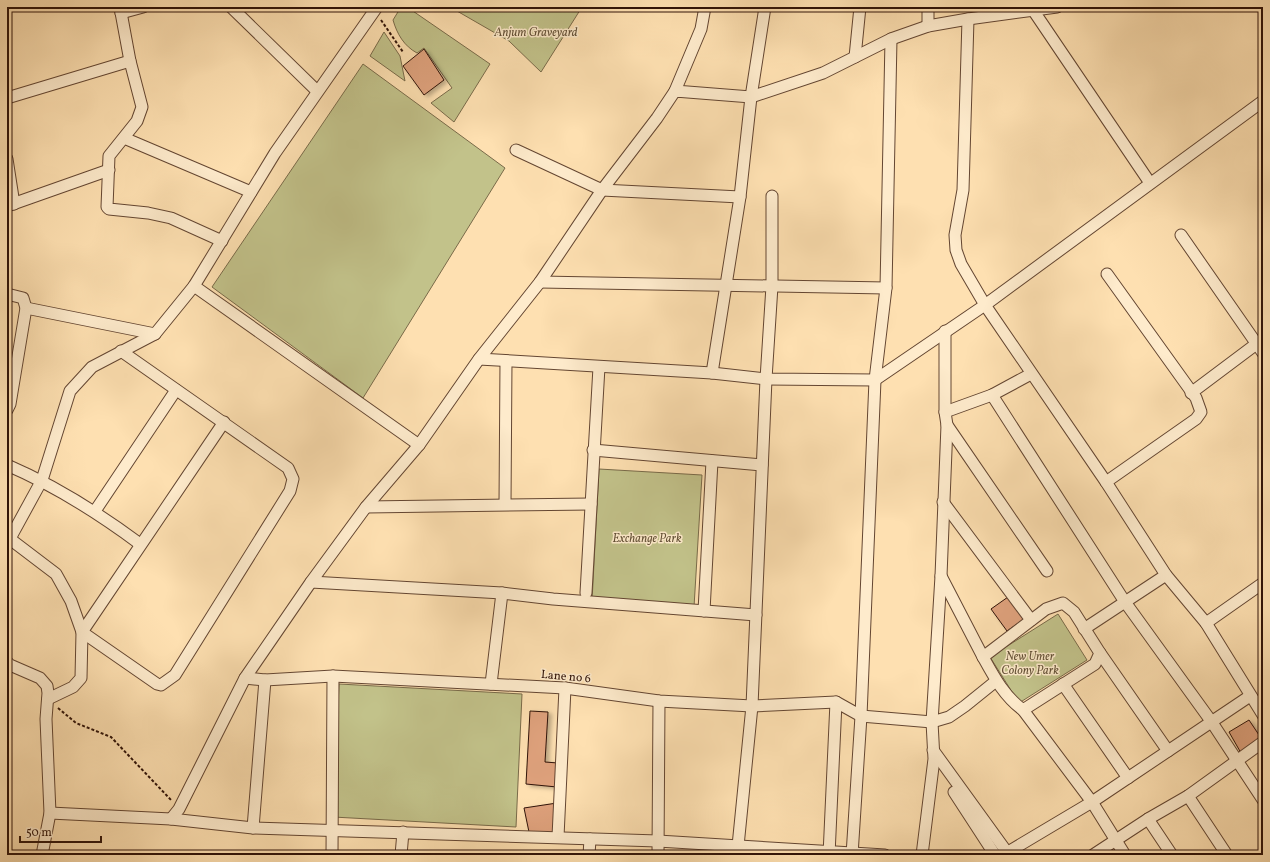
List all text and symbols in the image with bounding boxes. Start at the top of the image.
park label: Anjum Graveyard [493,25,578,41]
park label: Exchange Park [612,531,682,547]
park label: New Umer Colony Park [1001,649,1059,679]
street label: Lane no 6 [540,667,591,687]
scale bar [20,818,101,844]
text: 50 m [26,825,52,841]

